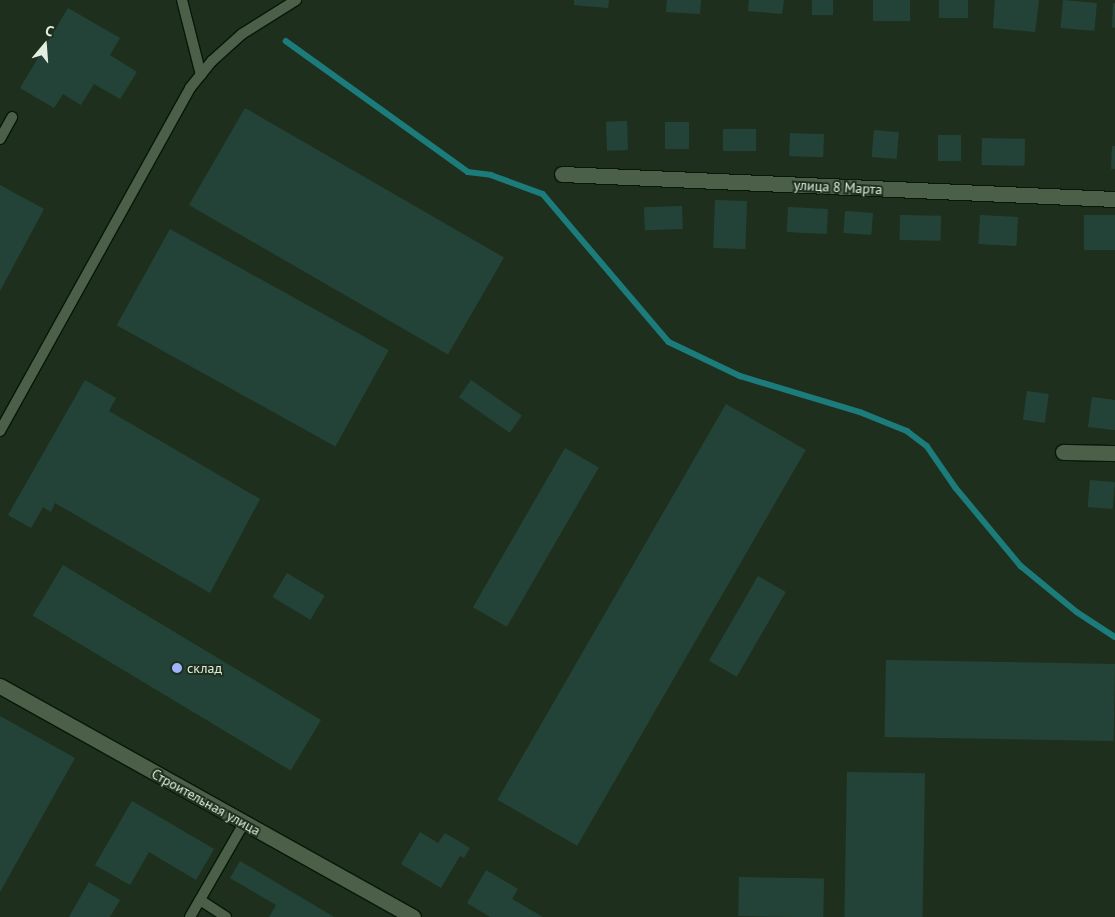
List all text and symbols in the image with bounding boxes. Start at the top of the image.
north arrow [20,20,70,70]
text: С [43,21,56,41]
street label: улица 8 Марта [793,176,883,198]
place label: склад [187,660,222,676]
marker: склад [171,662,183,674]
street label: Строительная улица [149,765,263,839]

